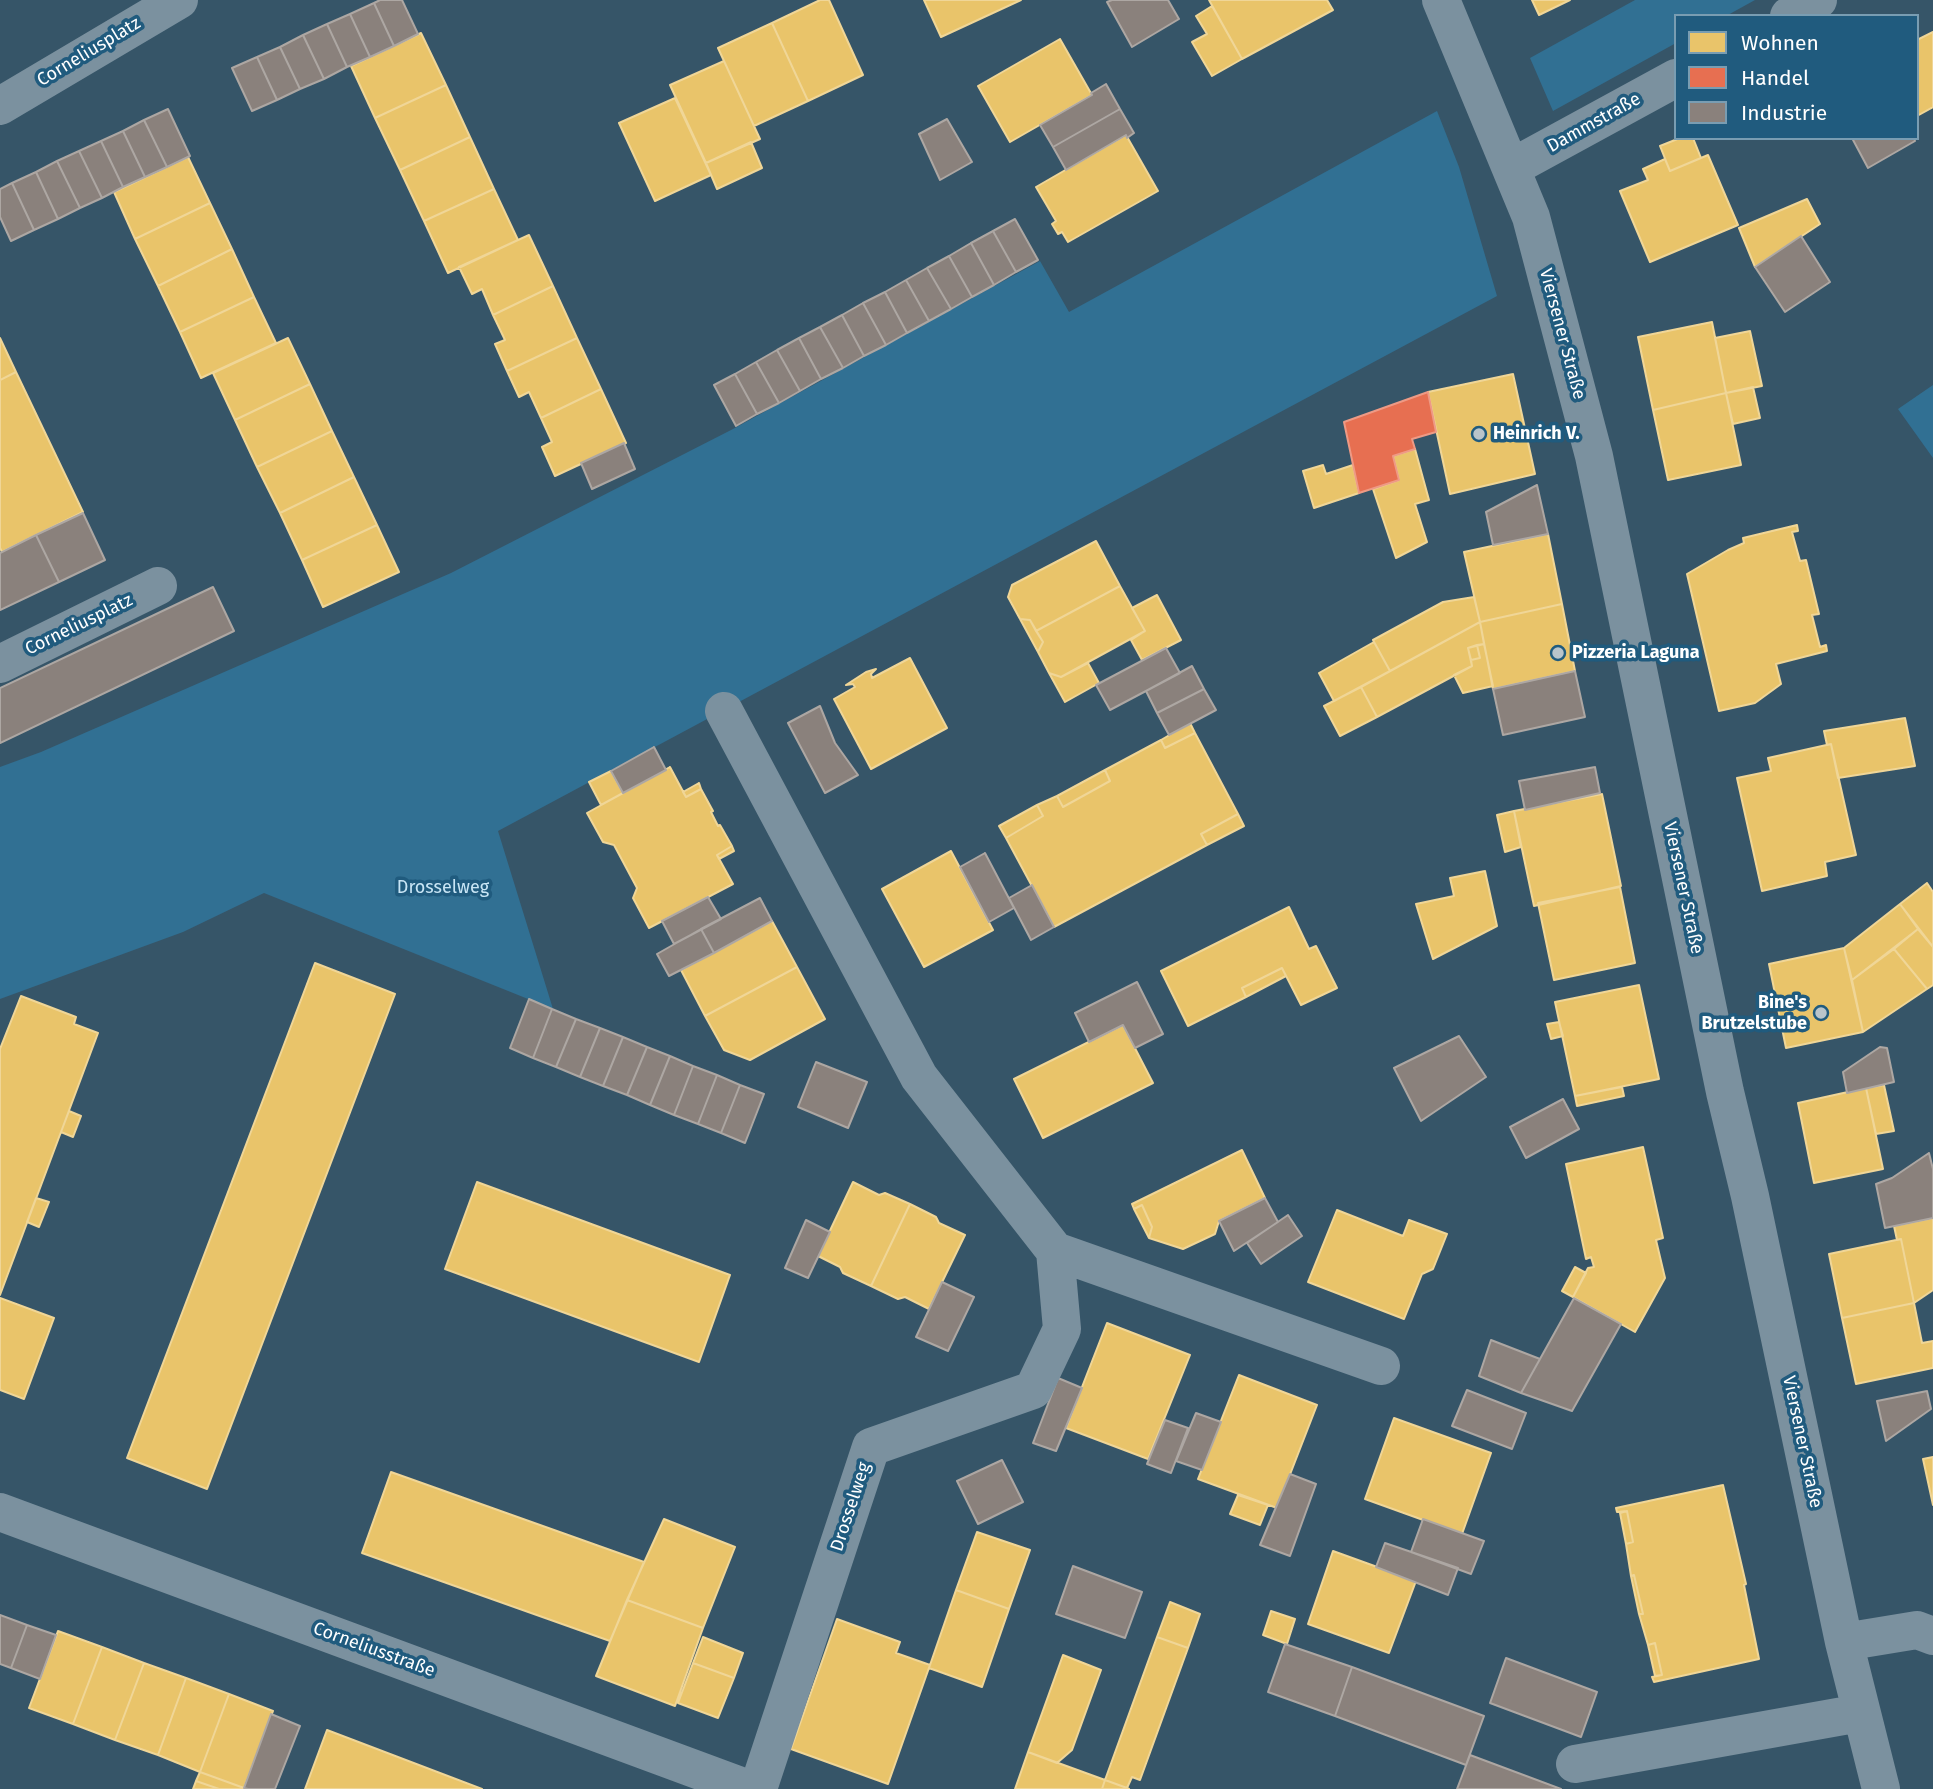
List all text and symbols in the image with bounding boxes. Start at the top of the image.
street label: Corneliusplatz [33,13,145,91]
legend [1674,14,1919,140]
text: Wohnen [1741,30,1819,56]
text: Handel [1741,65,1809,91]
street label: Dammstraße [1543,88,1645,158]
text: Industrie [1741,100,1827,126]
street label: Viersener Straße [1534,266,1590,402]
place label: Heinrich V. [1493,423,1580,445]
marker: Heinrich V. [1471,426,1487,442]
street label: Corneliusplatz [22,590,136,660]
place label: Pizzeria Laguna [1572,642,1700,664]
marker: Pizzeria Laguna [1550,645,1566,661]
street label: Viersener Straße [1658,820,1708,956]
park label: Drosselweg [397,877,489,899]
place label: Bine's Brutzelstube [1701,992,1807,1034]
marker: Bine's Brutzelstube [1813,1005,1829,1021]
street label: Viersener Straße [1777,1374,1827,1510]
street label: Drosselweg [826,1460,876,1554]
street label: Corneliusstraße [310,1618,438,1682]

